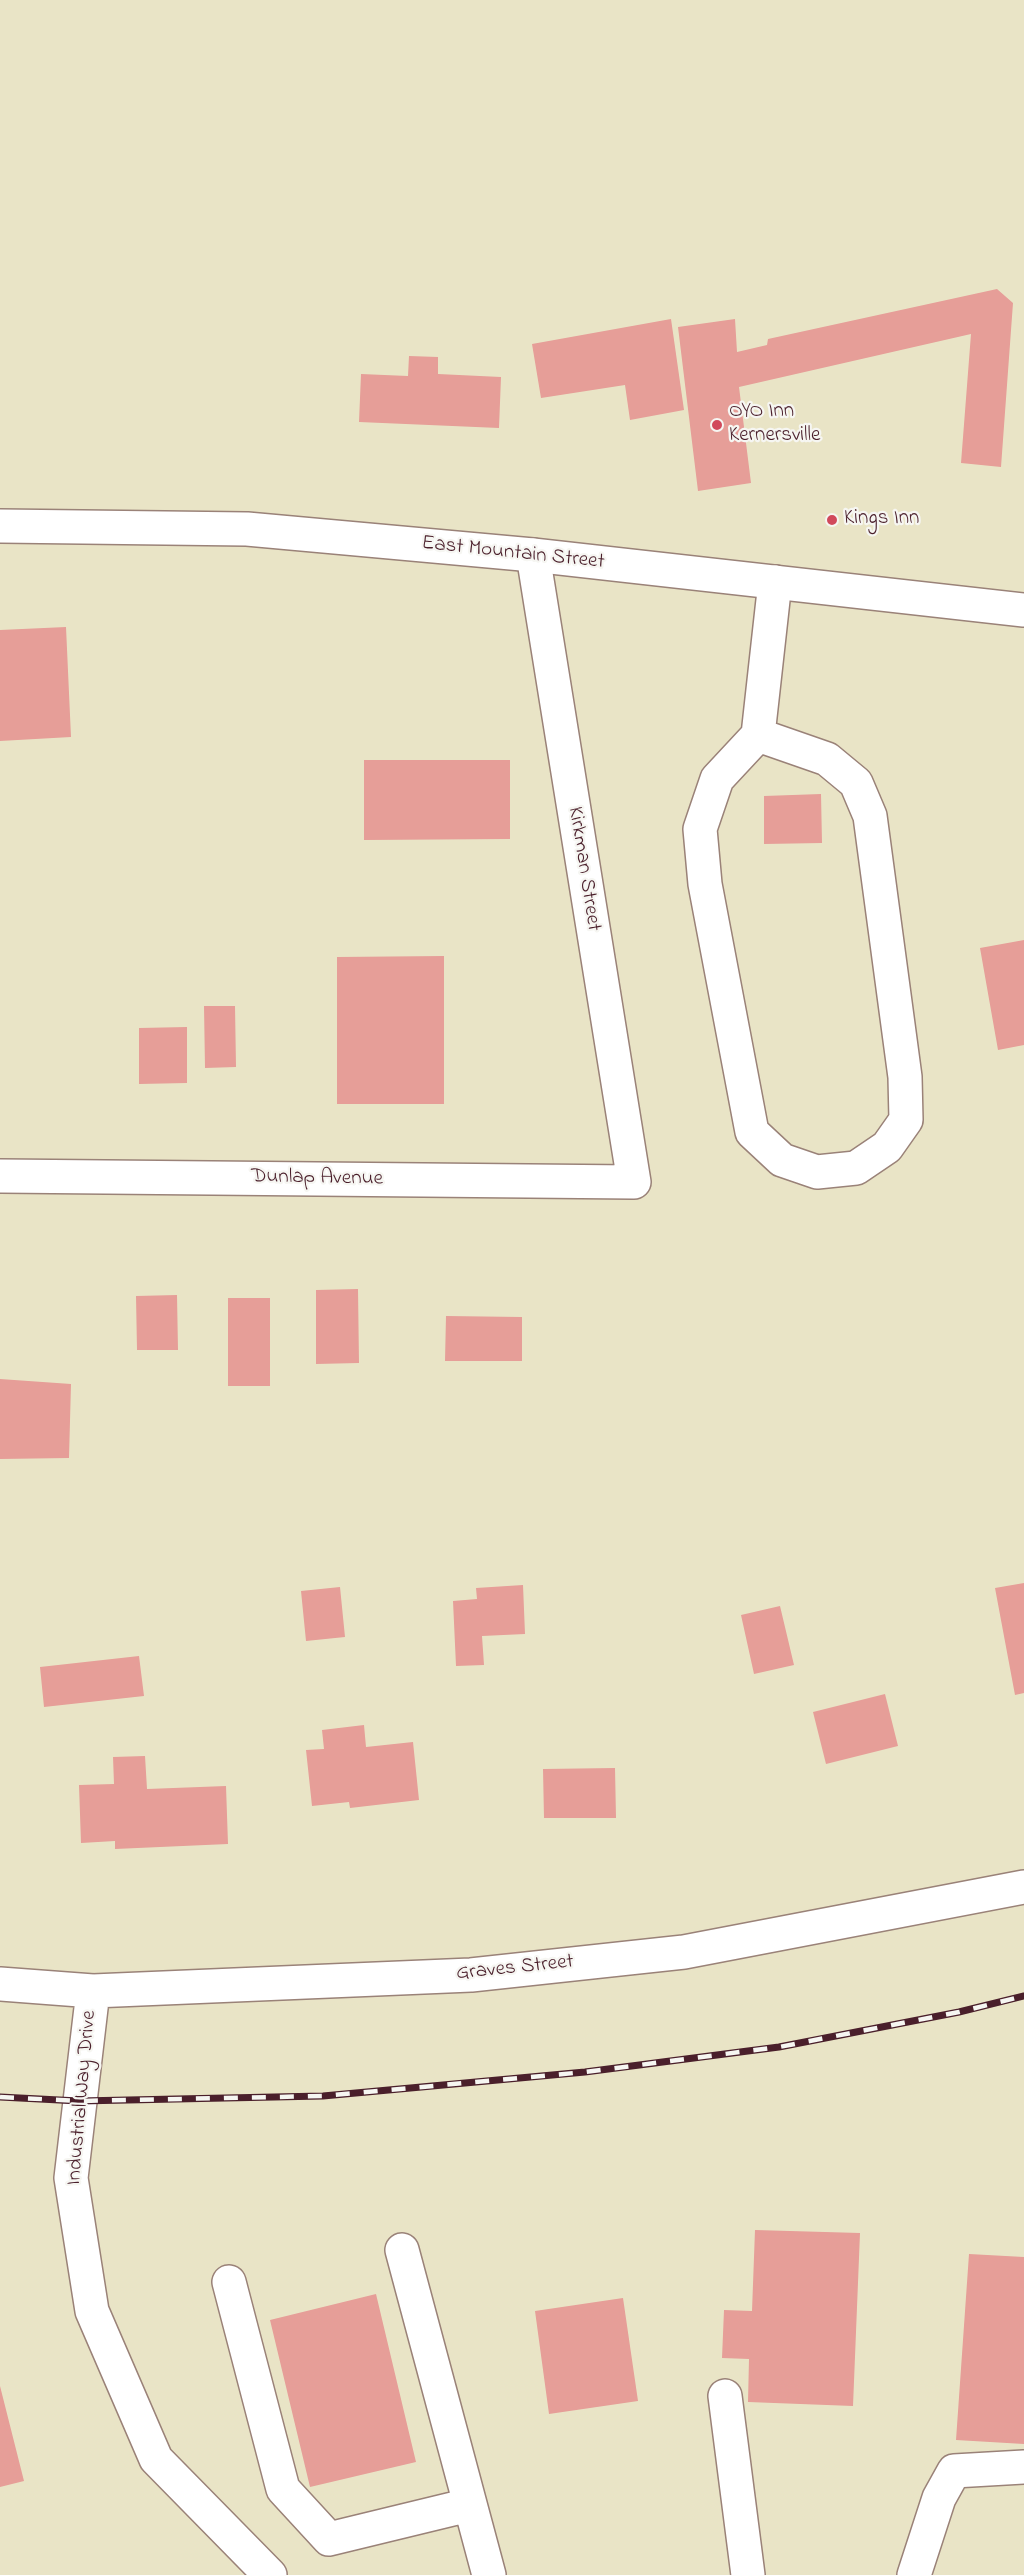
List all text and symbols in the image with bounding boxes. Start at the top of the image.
place label: OYO Inn Kernersville [729,400,820,450]
marker: OYO Inn Kernersville [710,418,724,432]
place label: Kings Inn [844,507,919,533]
marker: Kings Inn [825,513,839,527]
street label: East Mountain Street [420,532,606,576]
street label: Kirkman Street [561,805,605,933]
street label: Dunlap Avenue [251,1165,383,1193]
street label: Graves Street [455,1950,575,1988]
street label: Industrial Way Drive [63,2009,103,2187]

